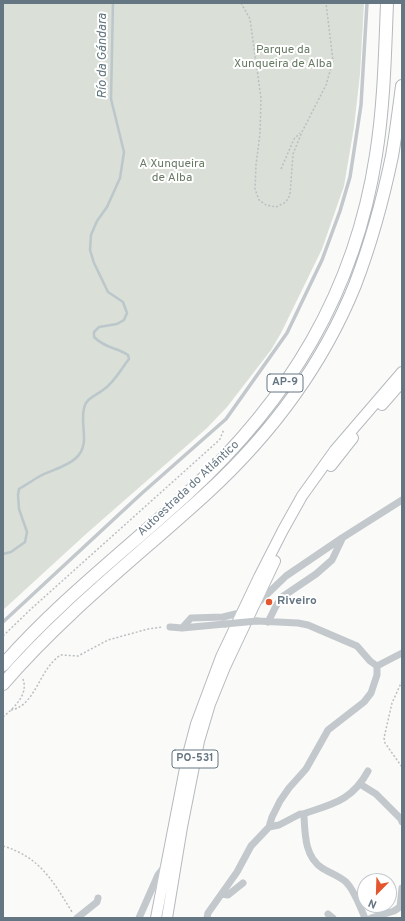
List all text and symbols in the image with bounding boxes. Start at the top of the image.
water label: Río da Gándara [95,13,111,99]
park label: Parque da Xunqueira de Alba [234,44,332,72]
park label: A Xunqueira de Alba [139,158,205,186]
road number: AP-9 [267,374,303,392]
street label: Autoestrada do Atlántico [135,438,243,540]
place label: Riveiro [277,595,317,609]
marker: Riveiro [264,597,274,607]
road number: PO-531 [172,750,218,768]
north arrow [357,873,397,913]
text: N [366,895,379,911]

